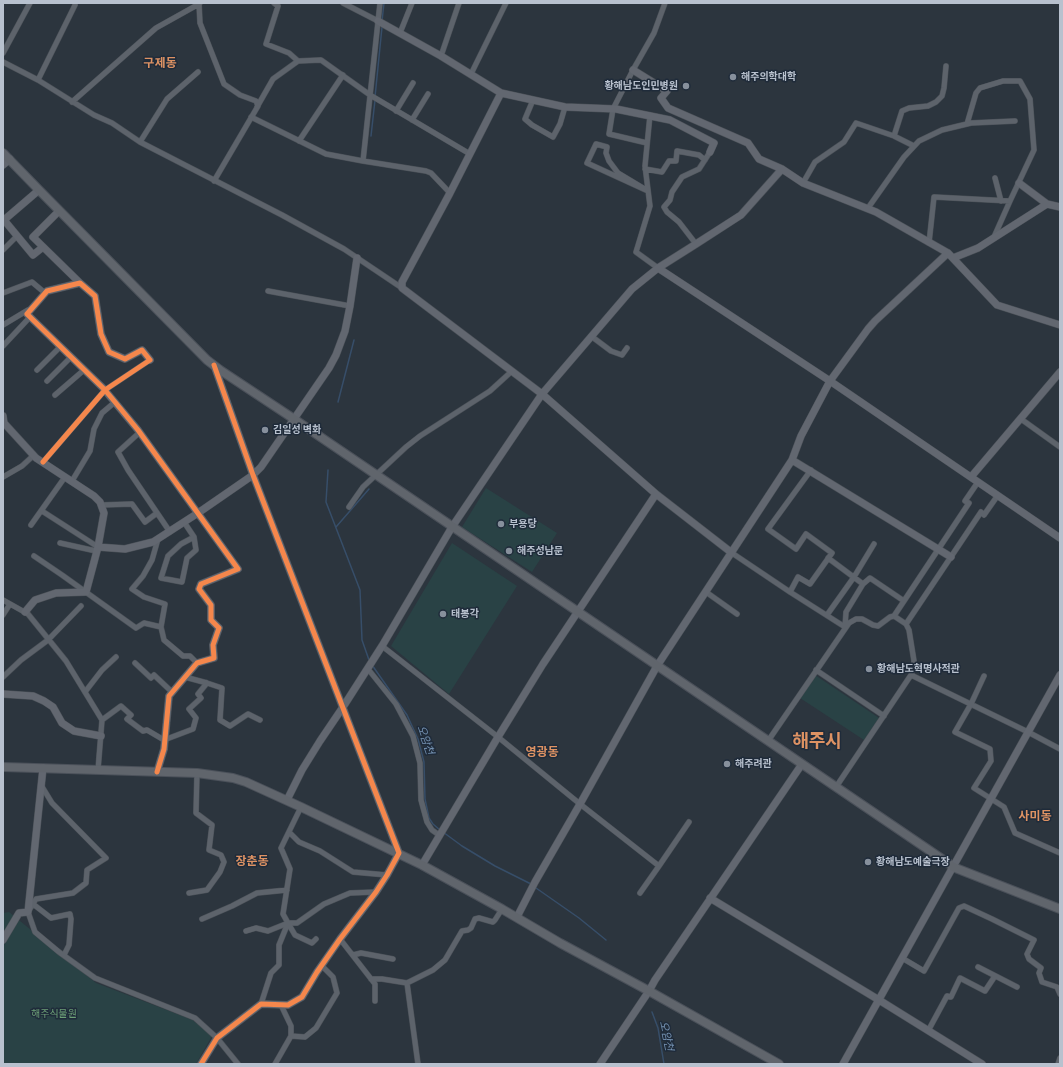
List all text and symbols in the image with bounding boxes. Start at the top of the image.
district label: 구제동 [143,57,177,71]
place label: 해주의학대학 [741,71,796,83]
marker: 해주의학대학 [728,72,738,82]
place label: 황해남도인민병원 [604,80,678,92]
marker: 황해남도인민병원 [681,81,691,91]
place label: 김일성 벽화 [273,424,321,436]
marker: 김일성 벽화 [260,425,270,435]
place label: 부용당 [509,518,537,530]
marker: 부용당 [496,519,506,529]
place label: 해주성남문 [517,545,563,557]
marker: 해주성남문 [504,546,514,556]
place label: 태봉각 [451,608,479,620]
marker: 태봉각 [438,609,448,619]
place label: 황해남도혁명사적관 [877,663,960,675]
marker: 황해남도혁명사적관 [864,664,874,674]
water label: 오암천 [414,723,436,757]
district label: 해주시 [792,731,842,753]
district label: 영광동 [525,746,559,760]
place label: 해주려관 [735,758,772,770]
marker: 해주려관 [722,759,732,769]
district label: 사미동 [1018,810,1052,824]
district label: 장춘동 [235,855,269,869]
place label: 황해남도예술극장 [876,856,950,868]
marker: 황해남도예술극장 [863,857,873,867]
park label: 해주식물원 [31,1008,77,1020]
water label: 오암천 [656,1020,676,1052]

